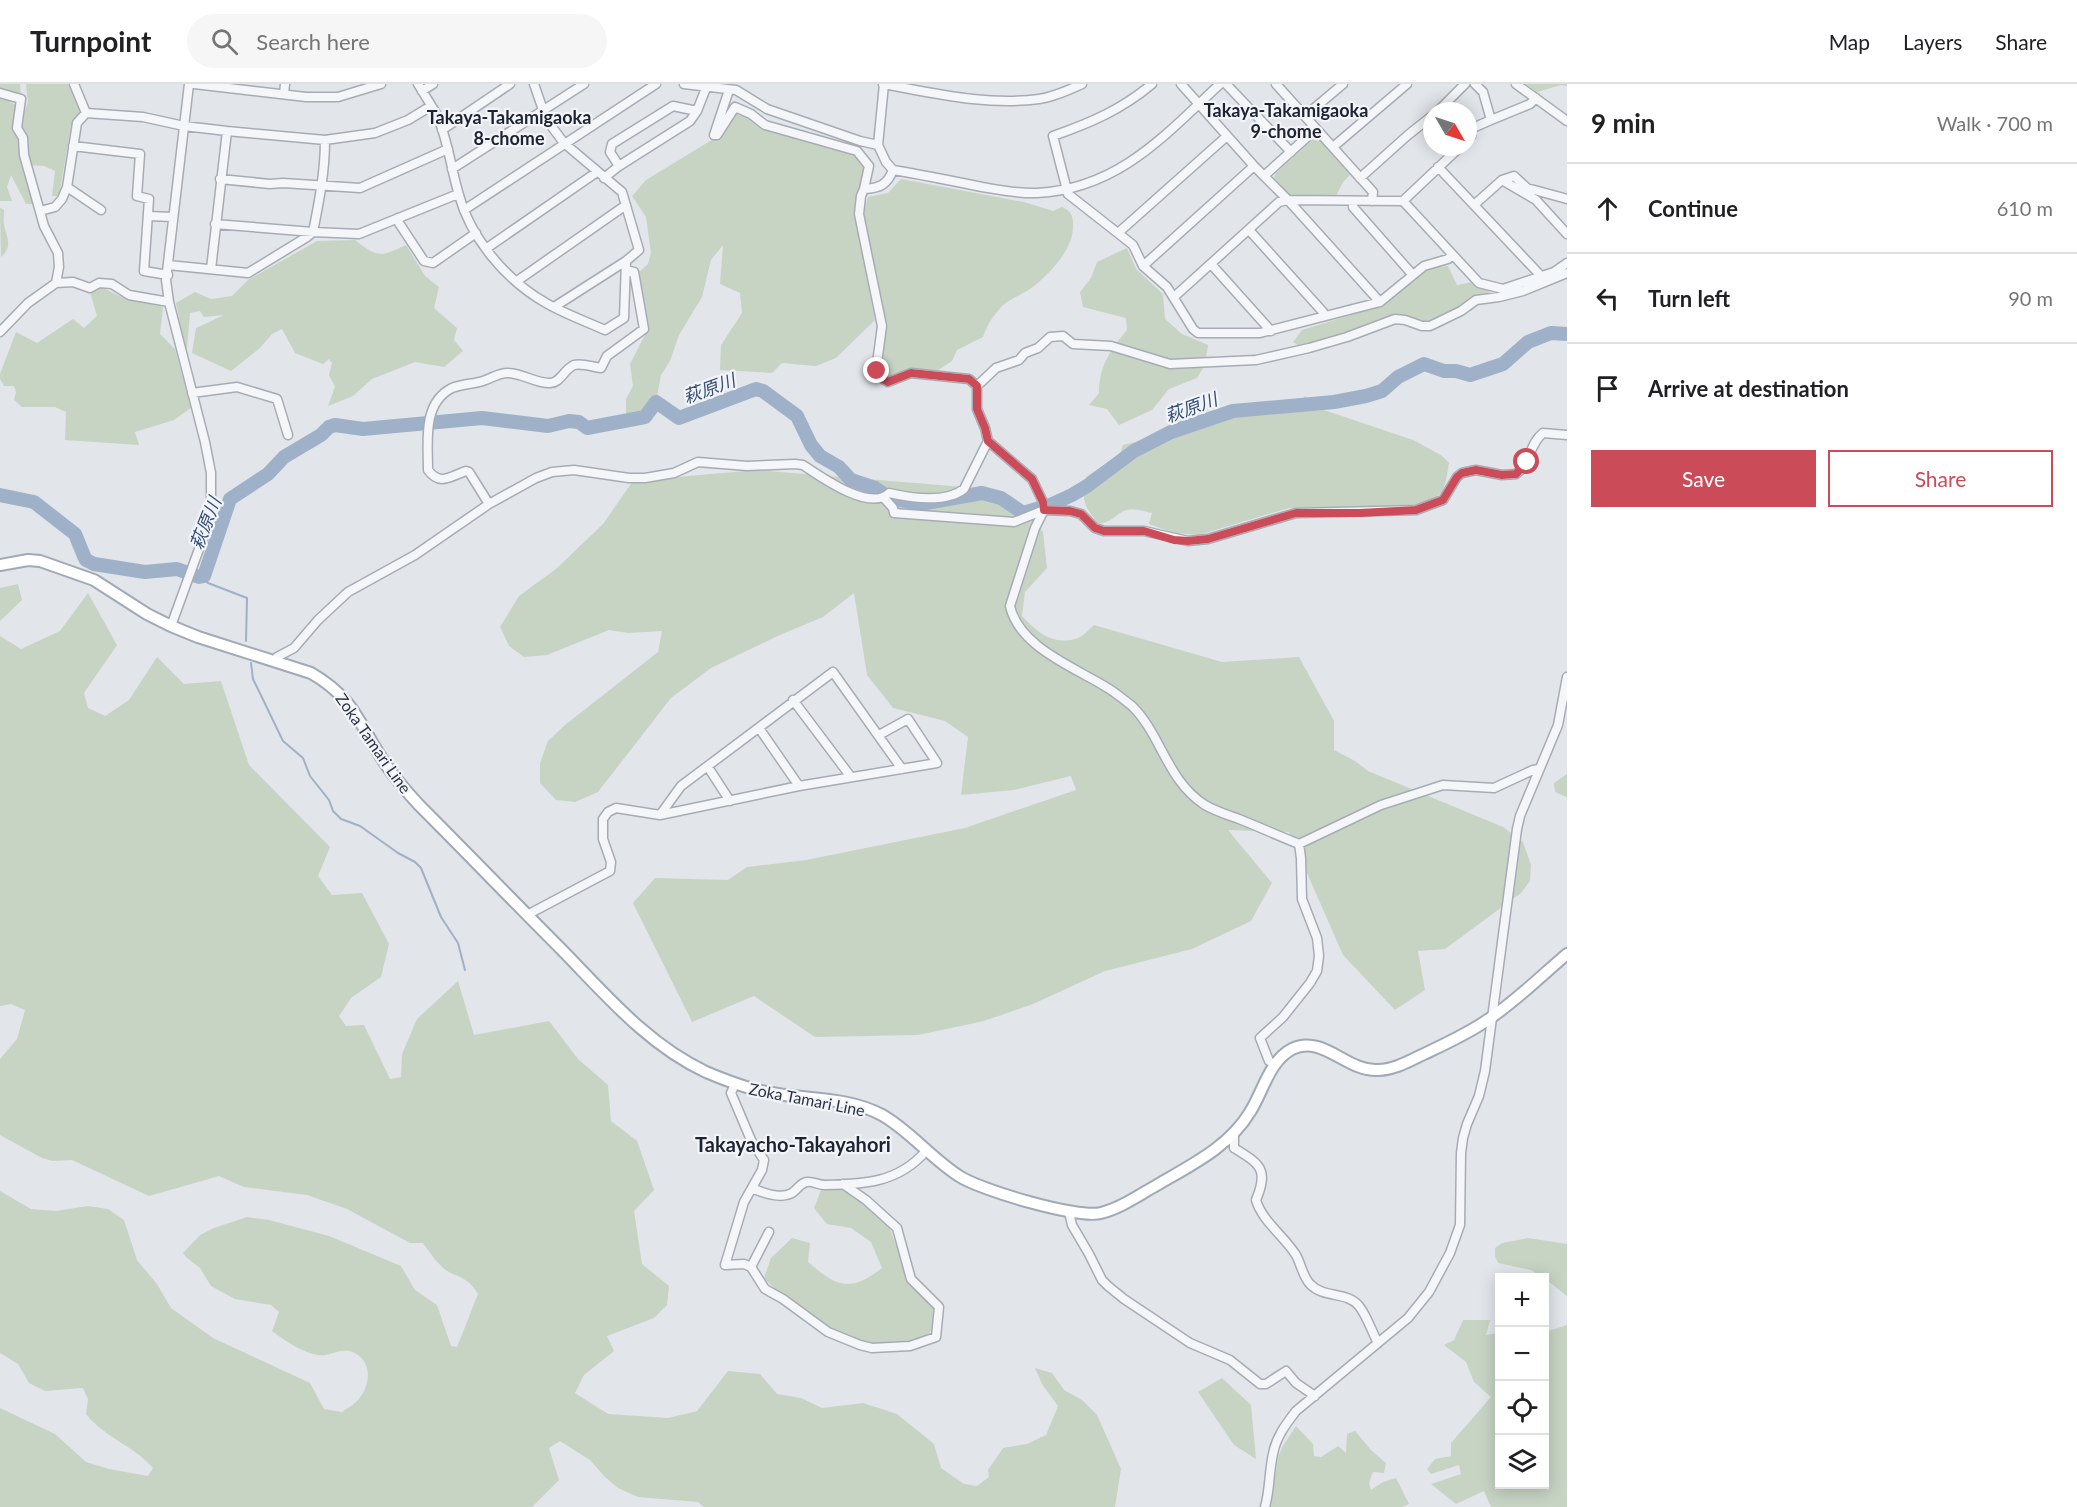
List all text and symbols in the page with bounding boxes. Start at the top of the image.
search box [187,14,607,68]
text: Turnpoint [30,24,151,58]
icon: search [208,25,241,58]
text: Search here [256,28,370,55]
text: Map [1829,29,1870,54]
text: Layers [1903,29,1962,54]
text: Share [1995,29,2047,54]
district label: Takaya-Takamigaoka 9-chome [1204,99,1368,142]
north arrow [1423,102,1477,156]
district label: Takaya-Takamigaoka 8-chome [427,106,591,149]
text: 9 min [1591,107,1655,139]
text: Walk · 700 m [1937,111,2053,135]
icon: ahead [1591,192,1624,225]
text: Continue [1648,195,1738,222]
text: 610 m [1997,196,2053,220]
icon: left [1591,282,1624,315]
text: Turn left [1648,285,1730,312]
text: 90 m [2008,286,2053,310]
route end [863,357,889,383]
water label: 萩原川 [680,368,740,408]
icon: arrive [1591,372,1624,405]
text: Arrive at destination [1648,375,1849,402]
water label: 萩原川 [1162,387,1222,427]
route start [1513,448,1539,474]
button: Save [1591,450,1816,507]
button: Share [1828,450,2053,507]
water label: 萩原川 [185,492,226,552]
street label: Zoka Tamari Line [332,689,416,797]
street label: Zoka Tamari Line [747,1078,867,1120]
district label: Takayacho-Takayahori [695,1132,891,1156]
map controls [1495,1273,1549,1489]
button: + [1495,1273,1549,1327]
button: − [1495,1327,1549,1381]
button: locate [1495,1381,1549,1435]
button: layers [1495,1435,1549,1489]

